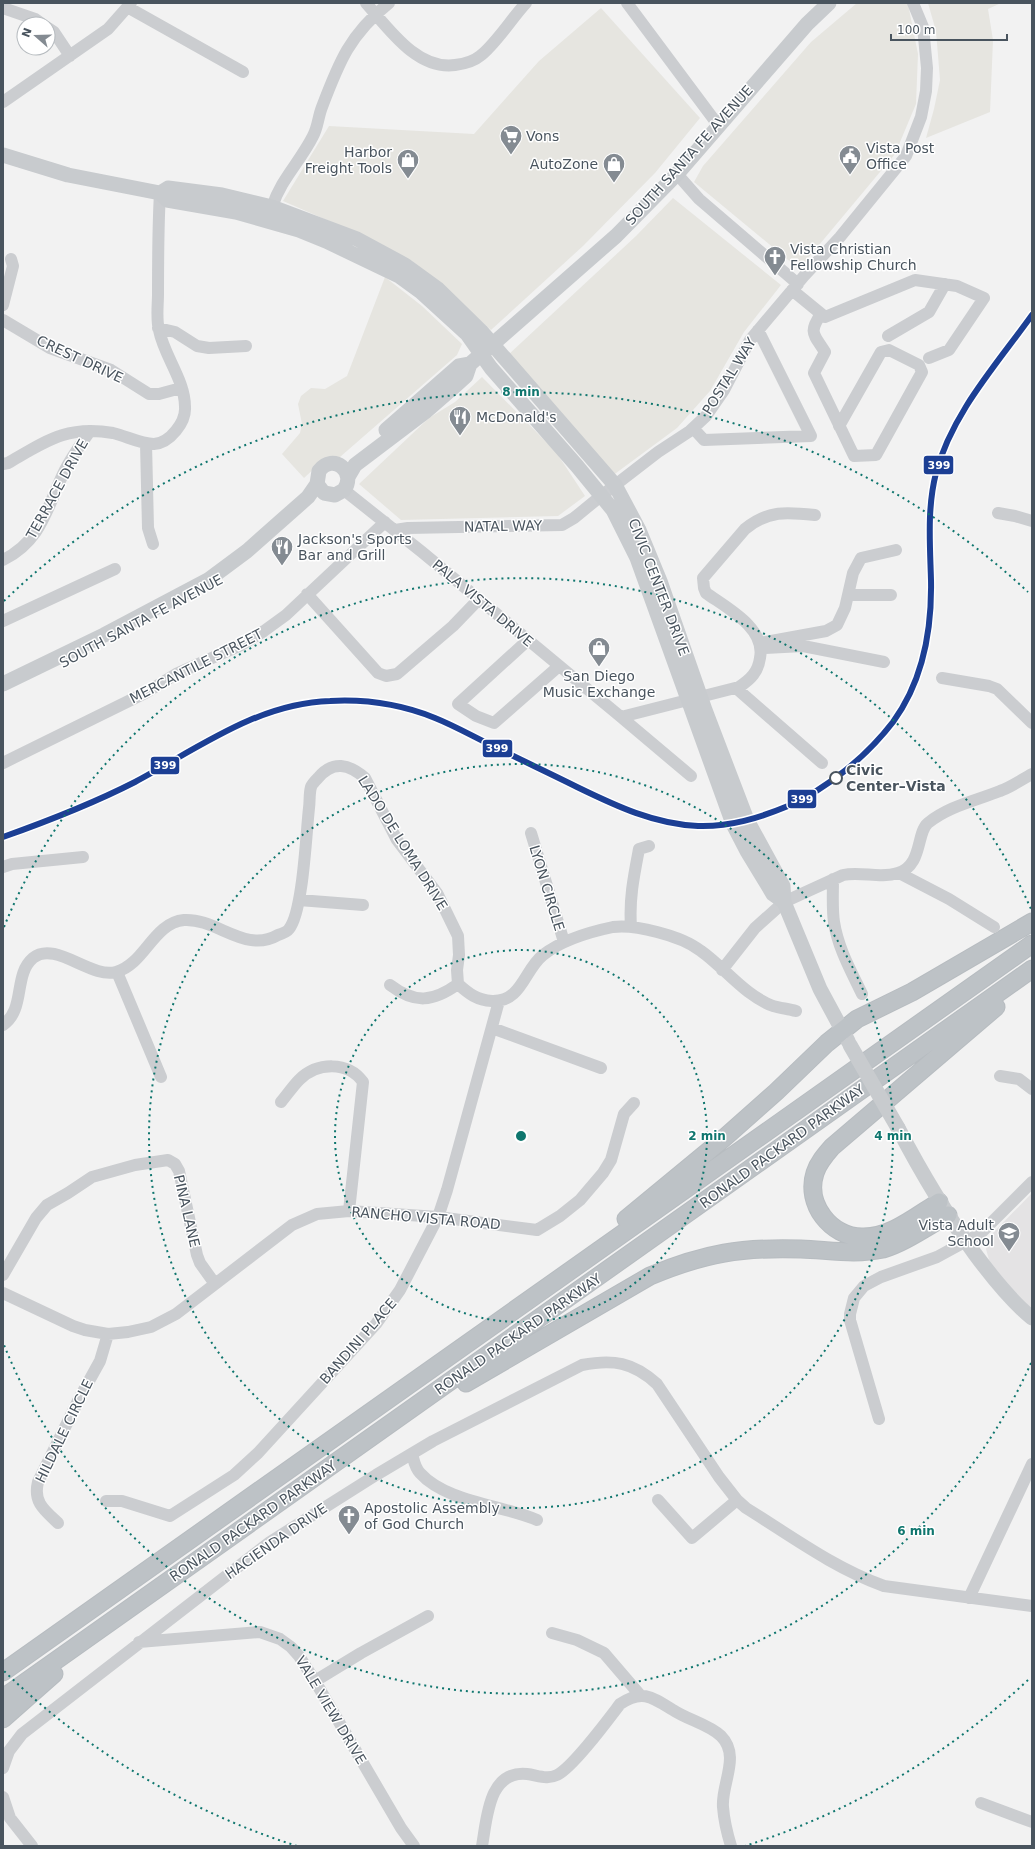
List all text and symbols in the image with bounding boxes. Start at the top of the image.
north arrow [16,16,56,56]
scale bar [891,16,1007,42]
text: 100 m [897,23,935,37]
text: N [19,26,35,39]
street label: SOUTH SANTA FE AVENUE [622,82,756,228]
supermarket icon: Vons [498,123,524,156]
place label: Vons [526,128,559,144]
place label: Vista Post Office [866,140,935,172]
public building icon: Vista Post Office [837,143,863,176]
place label: Harbor Freight Tools [305,144,392,176]
shop icon: Harbor Freight Tools [395,147,421,180]
shop icon: AutoZone [601,151,627,184]
place label: AutoZone [530,156,598,172]
place label: Vista Christian Fellowship Church [790,241,917,273]
church icon: Vista Christian Fellowship Church [762,244,788,277]
street label: CREST DRIVE [34,332,126,386]
street label: POSTAL WAY [699,334,759,417]
text: 8 min [502,385,540,399]
restaurant icon: McDonald's [447,404,473,437]
place label: McDonald's [476,409,557,425]
street label: TERRACE DRIVE [22,436,91,543]
line badge: 399 [923,455,954,475]
text: 399 [928,459,950,472]
street label: CIVIC CENTER DRIVE [625,516,693,658]
street label: NATAL WAY [464,517,543,535]
place label: Jackson's Sports Bar and Grill [297,531,412,563]
restaurant icon: Jackson's Sports Bar and Grill [269,534,295,567]
street label: PALA VISTA DRIVE [429,556,537,650]
street label: SOUTH SANTA FE AVENUE [57,571,225,671]
street label: MERCANTILE STREET [127,625,266,706]
shop icon: San Diego Music Exchange [586,635,612,668]
place label: San Diego Music Exchange [543,668,655,700]
line badge: 399 [482,739,513,758]
text: 399 [486,742,508,755]
line badge: 399 [150,756,180,775]
text: 399 [154,759,176,772]
place label: Civic Center–Vista [846,762,946,794]
marker: Civic Center–Vista [829,771,843,785]
street label: LADO DE LOMA DRIVE [355,773,451,913]
line badge: 399 [787,789,817,809]
text: 399 [791,793,813,806]
street label: LYON CIRCLE [526,843,568,933]
street label: RONALD PACKARD PARKWAY [697,1081,868,1211]
centre of rings [514,1129,528,1143]
text: 2 min [688,1129,726,1143]
text: 4 min [874,1129,912,1143]
street label: PINA LANE [171,1173,203,1249]
street label: RANCHO VISTA ROAD [351,1203,501,1233]
place label: Vista Adult School [919,1217,994,1249]
school or university icon: Vista Adult School [996,1220,1022,1253]
street label: RONALD PACKARD PARKWAY [432,1270,605,1398]
street label: BANDINI PLACE [316,1295,400,1387]
street label: HILDALE CIRCLE [32,1377,96,1485]
street label: RONALD PACKARD PARKWAY [167,1457,340,1585]
street label: HACIENDA DRIVE [222,1500,330,1582]
place label: Apostolic Assembly of God Church [364,1500,500,1532]
church icon: Apostolic Assembly of God Church [336,1503,362,1536]
text: 6 min [897,1524,935,1538]
street label: VALE VIEW DRIVE [292,1653,370,1767]

